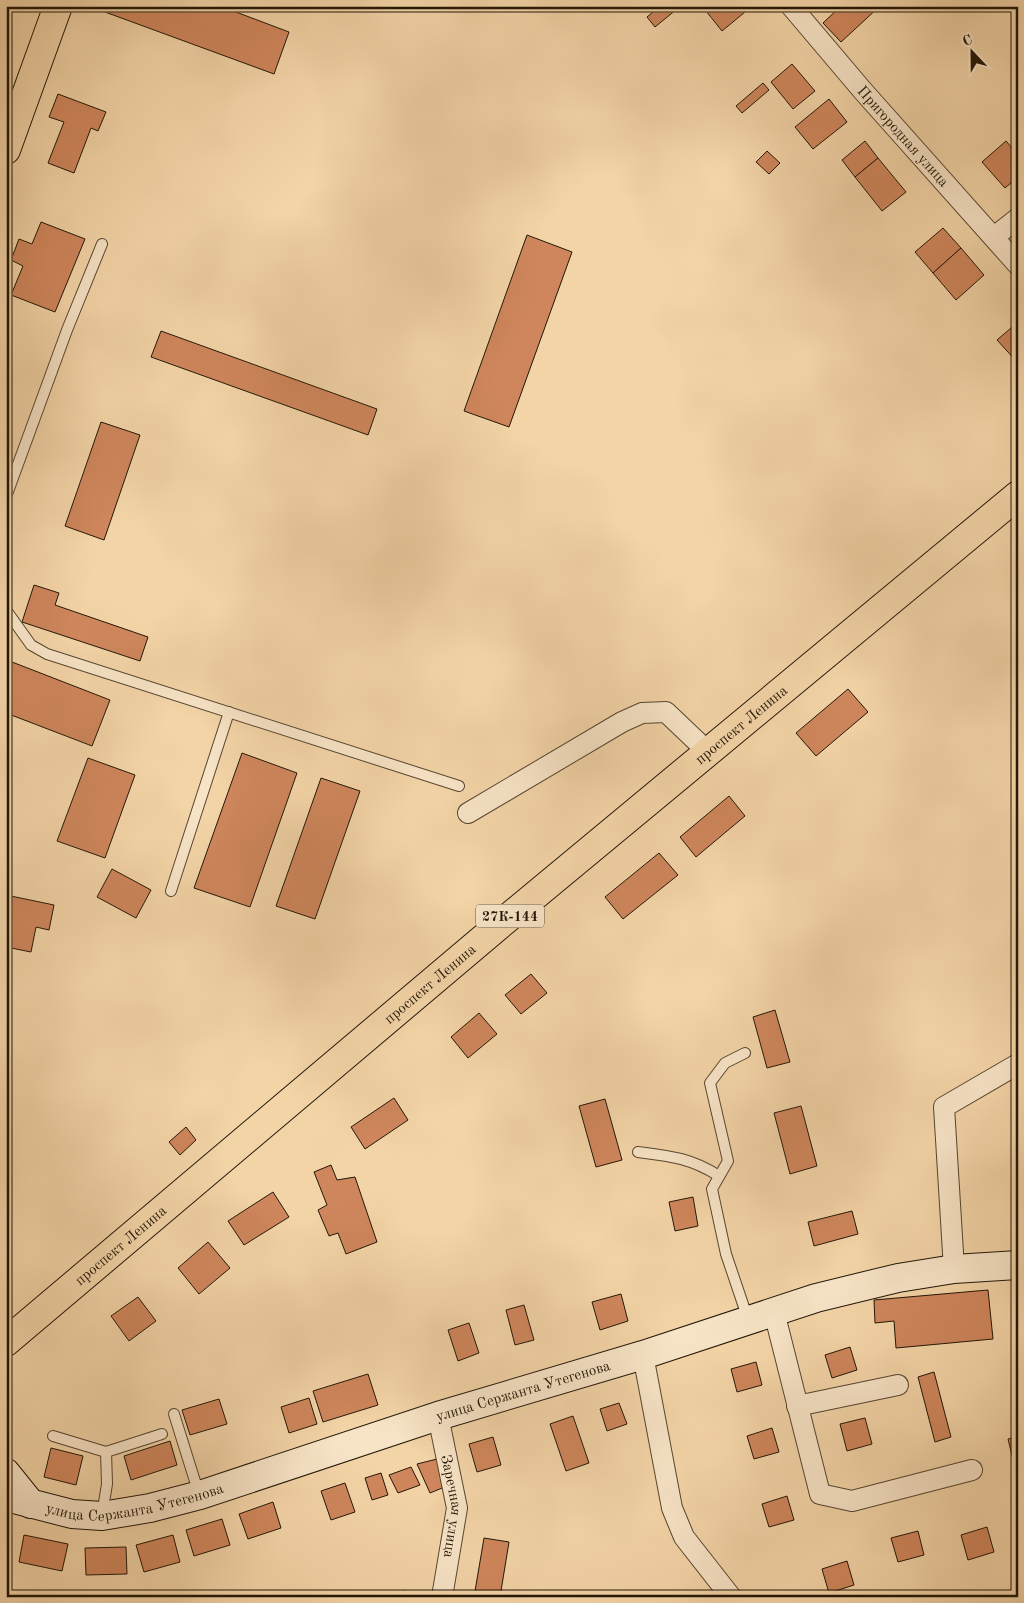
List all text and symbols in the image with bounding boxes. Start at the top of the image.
north arrow [946,28,996,78]
text: С [961,33,974,49]
street label: Пригородная улица [854,84,951,191]
street label: проспект Ленина [693,683,791,768]
road number: 27К-144 [476,904,544,928]
street label: проспект Ленина [382,942,480,1028]
street label: проспект Ленина [73,1203,171,1289]
street label: улица Сержанта Утегенова [434,1359,613,1425]
street label: Заречная улица [437,1453,463,1559]
street label: улица Сержанта Утегенова [44,1482,226,1525]

